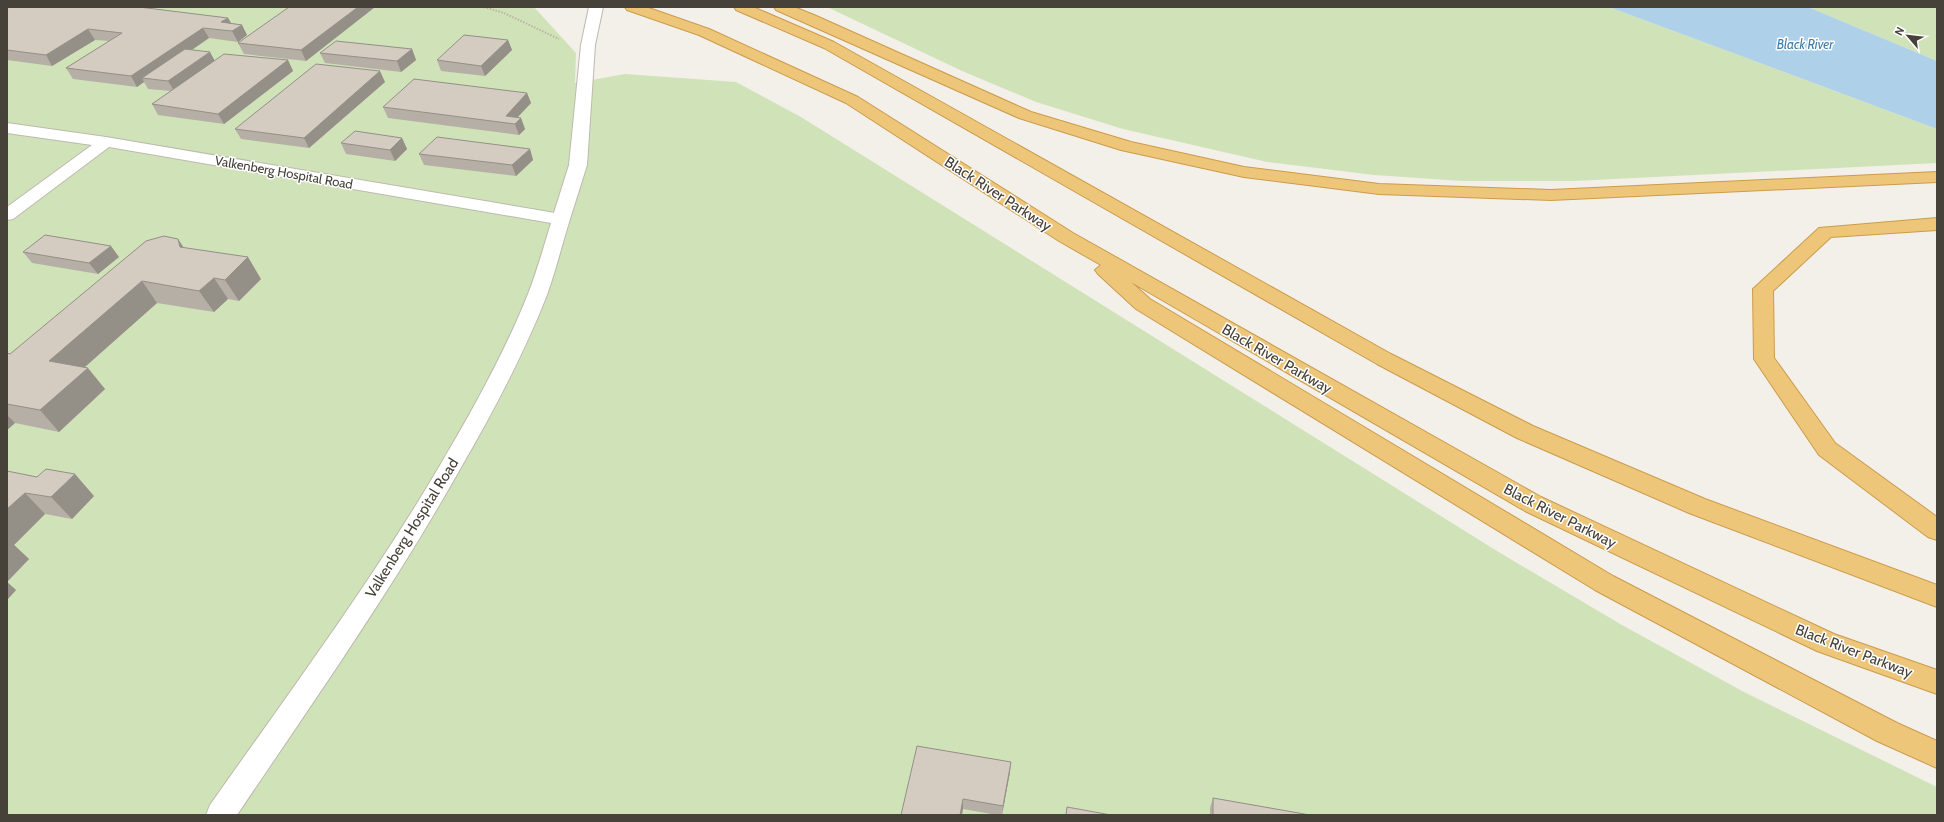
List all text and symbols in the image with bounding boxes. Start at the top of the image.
north arrow [1888,16,1928,56]
text: N [1891,25,1907,38]
water label: Black River [1777,36,1834,52]
street label: Valkenberg Hospital Road [214,152,354,192]
street label: Black River Parkway [941,153,1055,236]
street label: Black River Parkway [1219,320,1336,398]
street label: Valkenberg Hospital Road [362,455,462,601]
street label: Black River Parkway [1501,480,1620,552]
street label: Black River Parkway [1793,620,1915,682]

